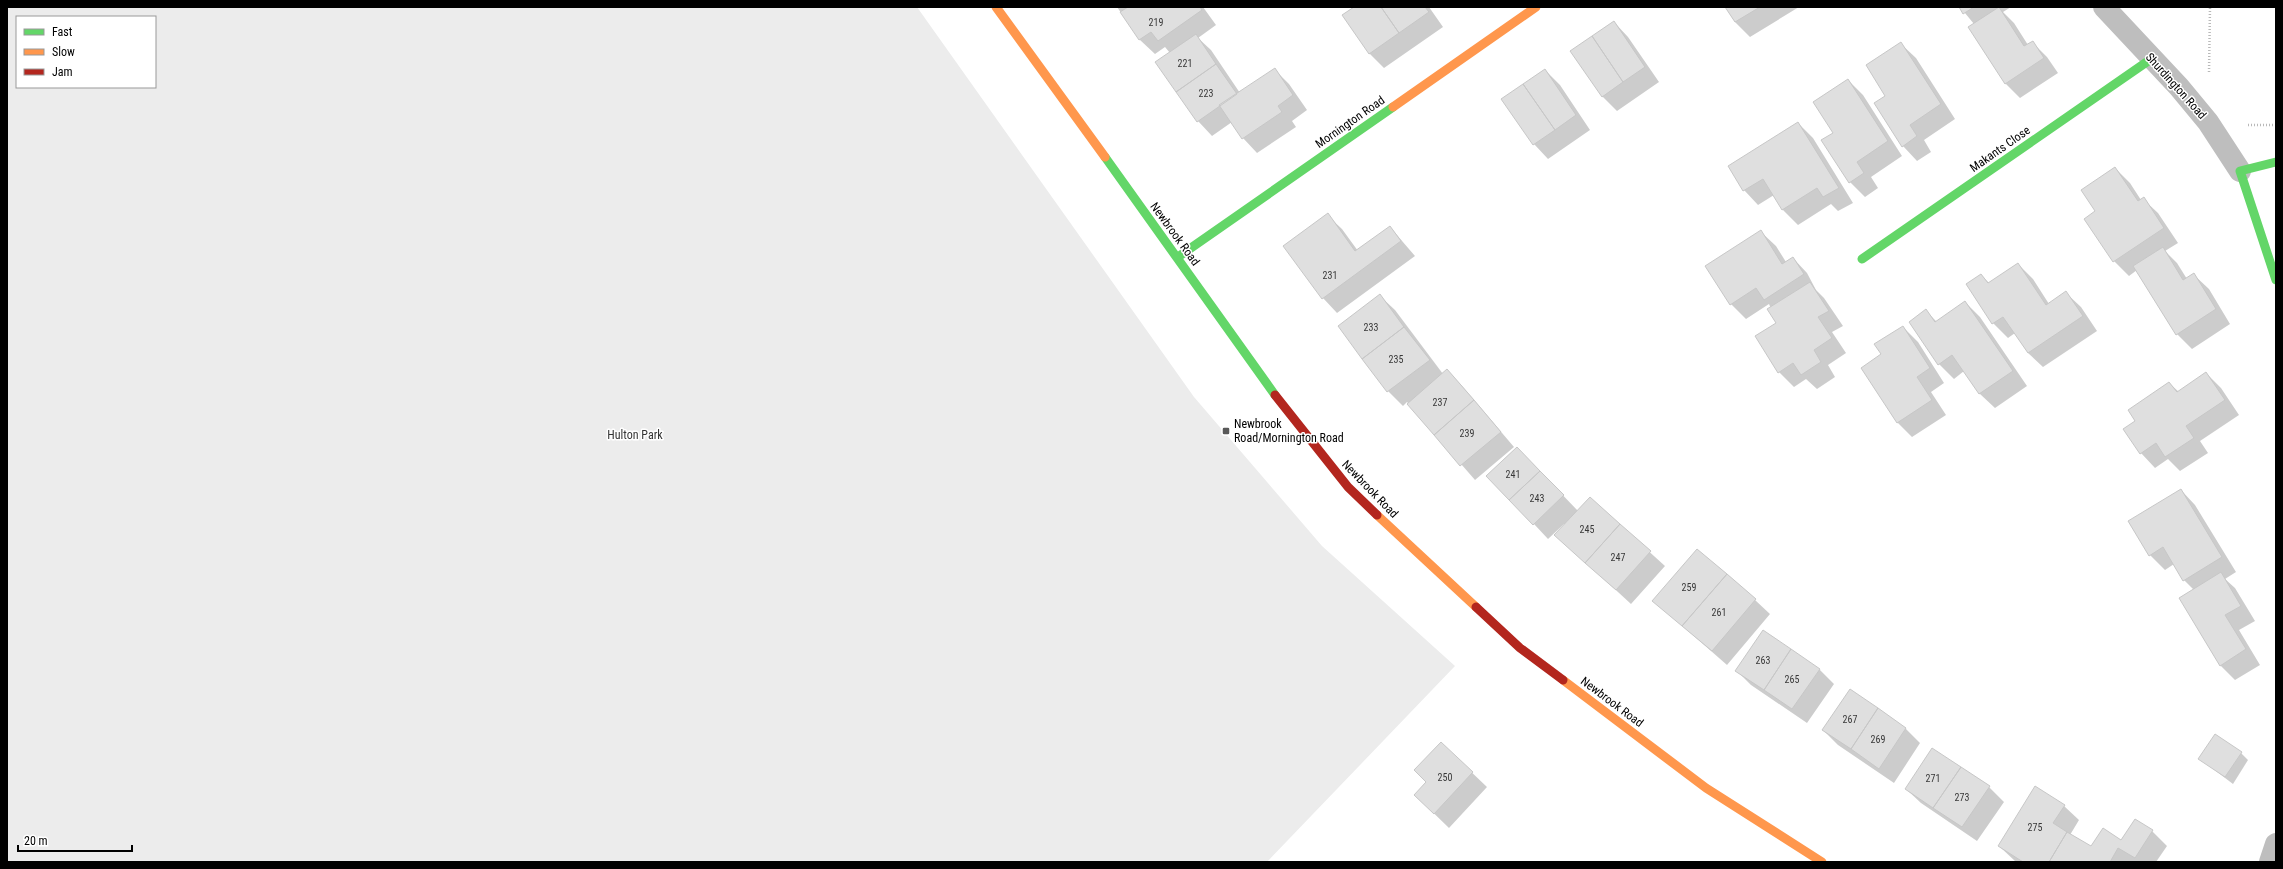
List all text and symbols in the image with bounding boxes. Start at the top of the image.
legend [16,16,156,88]
house number: 219 [1149,17,1163,28]
text: Fast [52,25,73,39]
text: Slow [52,45,75,59]
street label: Shurdington Road [2143,50,2209,122]
house number: 221 [1178,58,1192,69]
text: Jam [52,65,73,79]
house number: 223 [1199,88,1213,99]
street label: Mornington Road [1313,93,1387,151]
street label: Makants Close [1967,123,2033,175]
street label: Newbrook Road [1147,200,1203,268]
house number: 231 [1323,270,1337,281]
house number: 233 [1364,322,1378,333]
house number: 235 [1389,354,1403,365]
house number: 237 [1433,397,1447,408]
place label: Newbrook Road/Mornington Road [1234,417,1344,445]
marker: Newbrook Road/Mornington Road [1221,426,1231,436]
park label: Hulton Park [607,428,663,442]
house number: 239 [1460,428,1474,439]
street label: Newbrook Road [1339,457,1401,521]
house number: 241 [1506,469,1520,480]
house number: 243 [1530,493,1544,504]
house number: 245 [1580,524,1594,535]
house number: 247 [1611,552,1625,563]
house number: 259 [1682,582,1696,593]
house number: 261 [1712,607,1726,618]
house number: 263 [1756,655,1770,666]
street label: Newbrook Road [1578,674,1646,730]
house number: 265 [1785,674,1799,685]
house number: 267 [1843,714,1857,725]
house number: 269 [1871,734,1885,745]
house number: 250 [1438,772,1452,783]
house number: 271 [1926,773,1940,784]
house number: 273 [1955,792,1969,803]
house number: 275 [2028,822,2042,833]
scale bar [18,827,132,853]
text: 20 m [24,834,48,848]

